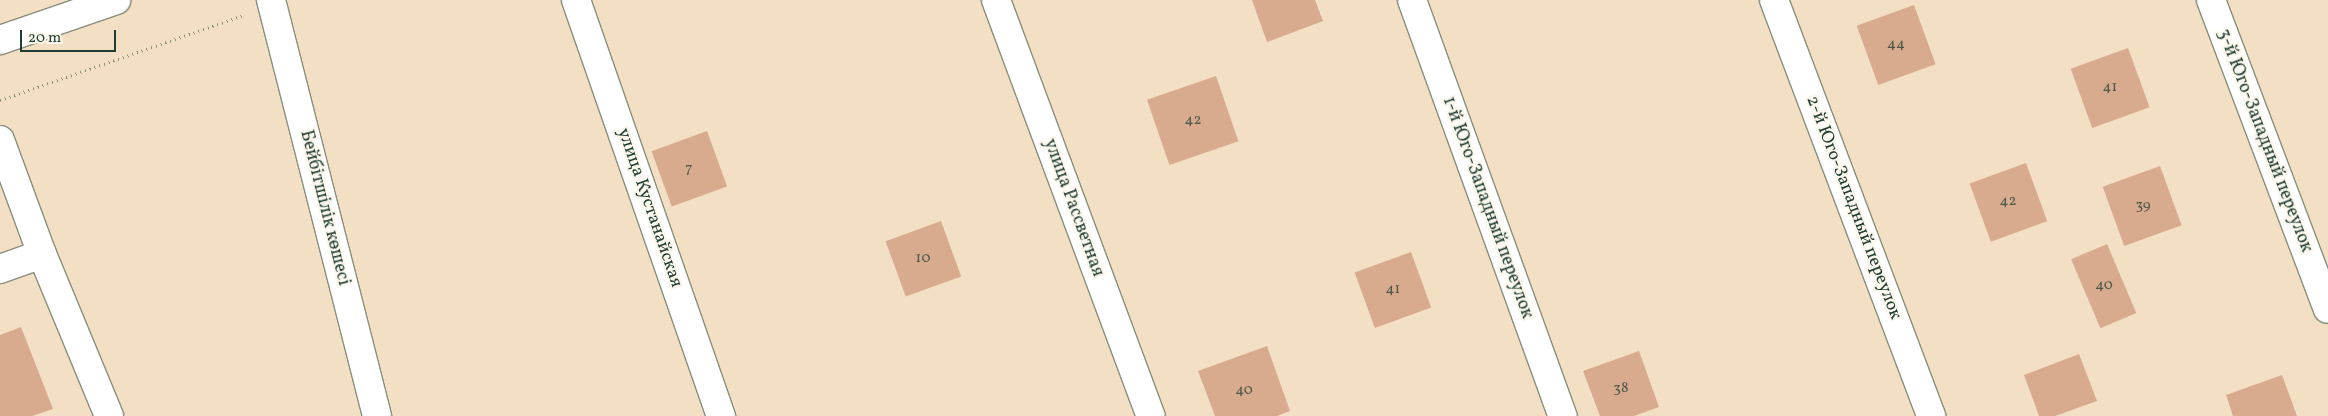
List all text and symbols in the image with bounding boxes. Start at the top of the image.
scale bar [22,20,119,52]
street label: 3-й Юго-Западный переулок [2211,26,2317,256]
text: 20 m [28,28,61,49]
house number: 44 [1887,36,1905,54]
house number: 41 [2103,79,2117,97]
street label: 2-й Юго-Западный переулок [1800,93,1906,323]
street label: 1-й Юго-Западный переулок [1437,94,1537,322]
house number: 42 [1184,112,1202,130]
street label: улица Кустанайская [612,125,686,291]
street label: Бейбітшілік көшесі [294,128,354,288]
street label: улица Рассветная [1038,136,1108,280]
house number: 7 [685,160,693,178]
house number: 42 [1999,193,2017,211]
house number: 39 [2135,197,2151,215]
house number: 10 [916,250,930,268]
house number: 40 [2095,277,2113,295]
house number: 41 [1386,281,1400,299]
house number: 38 [1613,380,1629,398]
house number: 40 [1235,382,1253,400]

